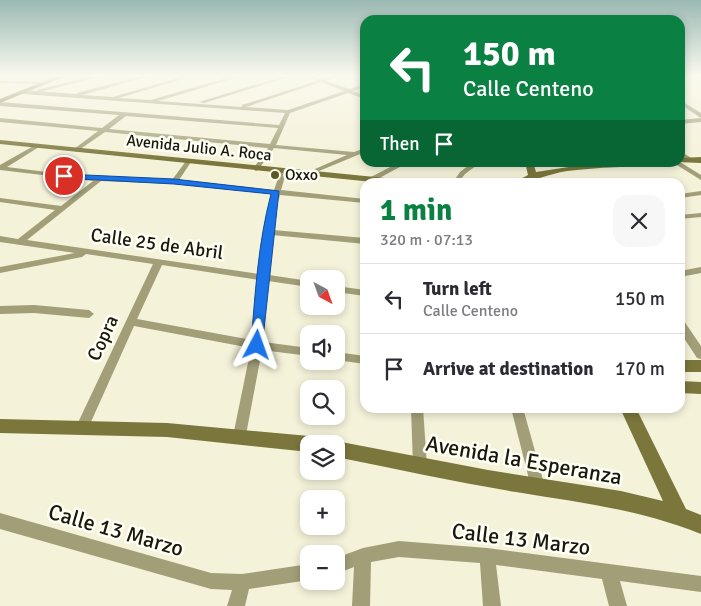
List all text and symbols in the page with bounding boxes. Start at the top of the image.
text: 150 m [463,32,556,75]
icon: left [380,35,445,100]
text: Calle Centeno [463,75,594,102]
street label: Avenida Julio A. Roca [125,130,273,166]
icon: arrive [430,130,458,158]
text: Then [380,132,420,156]
pin [43,155,85,197]
icon: arrive [50,162,78,190]
place label: Oxxo [285,165,318,185]
marker: Oxxo [269,169,281,181]
text: 1 min [380,192,452,229]
button: close [613,195,665,247]
street label: Calle 25 de Abril [89,223,225,265]
text: 320 m · 07:13 [380,230,473,250]
north arrow [300,270,345,315]
map controls [300,270,345,590]
text: Turn left [423,277,492,301]
icon: left [380,285,408,313]
text: 150 m [615,287,665,311]
text: Calle Centeno [423,301,518,321]
street label: Copra [82,311,124,365]
position arrow [230,318,282,370]
button: sound [300,325,345,370]
icon: arrive [380,355,408,383]
text: Arrive at destination [423,357,594,381]
text: 170 m [615,357,665,381]
button: search [300,380,345,425]
street label: Avenida la Esperanza [424,429,624,491]
button: layers [300,435,345,480]
button: + [300,490,345,535]
street label: Calle 13 Marzo [45,498,187,562]
street label: Calle 13 Marzo [450,517,592,561]
button: − [300,545,345,590]

